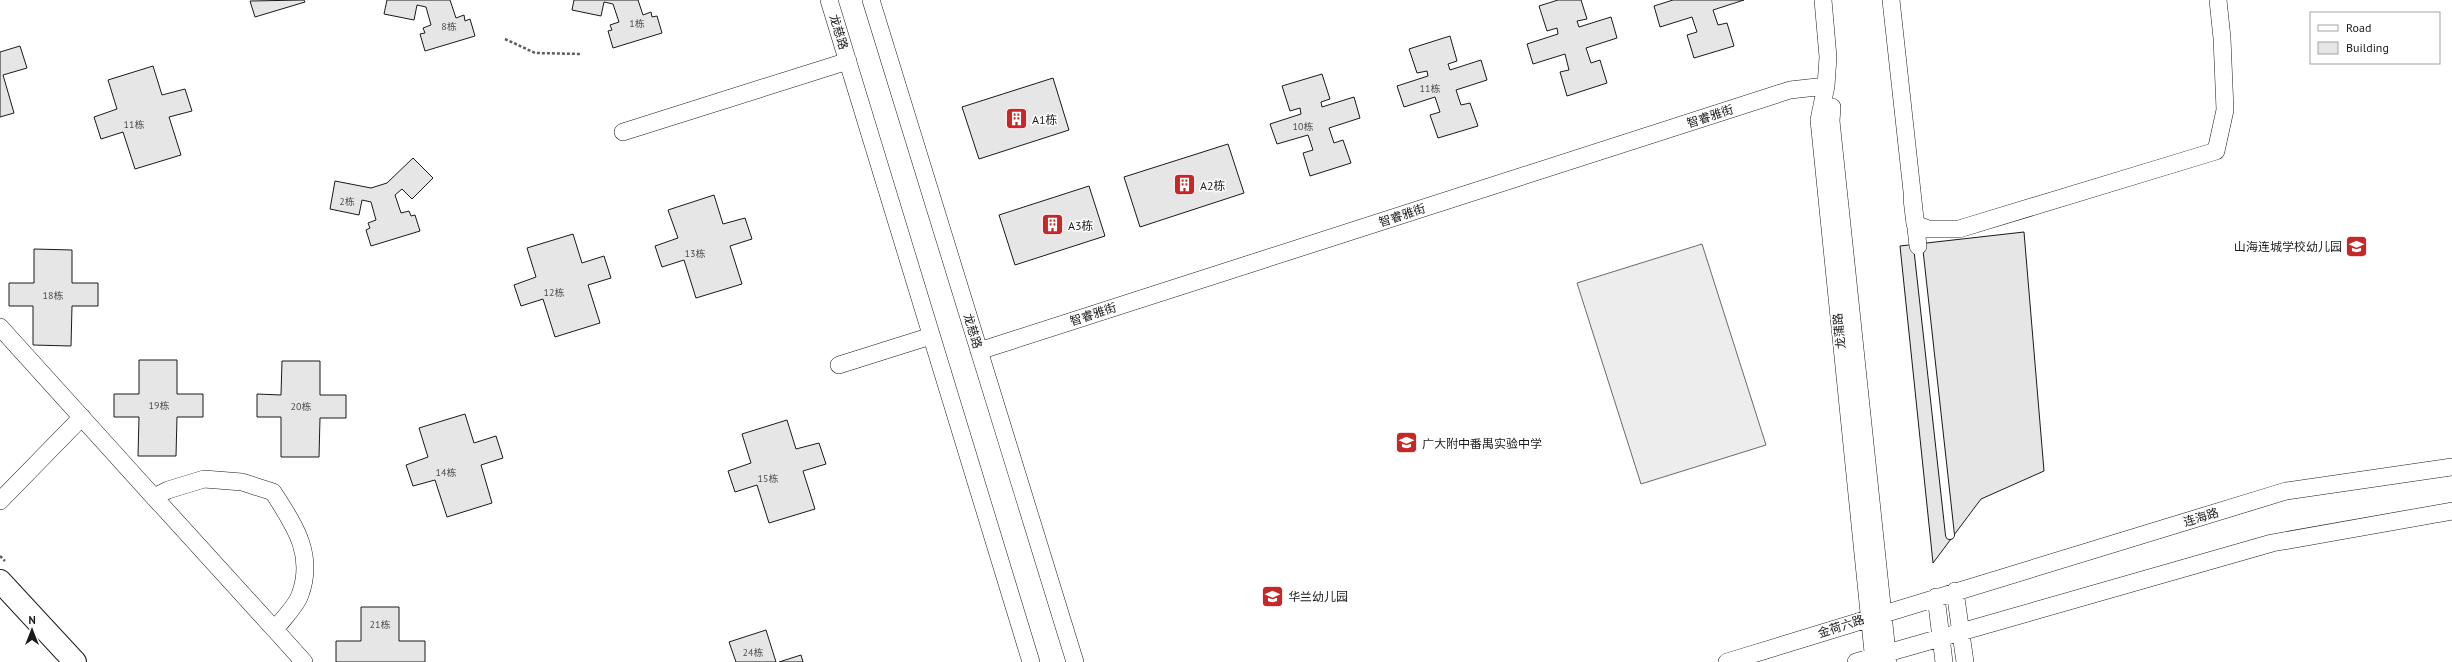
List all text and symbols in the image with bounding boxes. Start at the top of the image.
legend [2310,12,2440,64]
street label: 龙慈路 [827,13,851,51]
house number: 1栋 [629,17,645,30]
house number: 8栋 [441,20,457,33]
text: Road [2346,20,2371,35]
text: Building [2346,40,2389,55]
house number: 11栋 [1420,82,1440,95]
street label: 智睿雅街 [1685,101,1735,131]
building icon: A1栋 [1003,106,1029,132]
place label: A1栋 [1032,112,1058,127]
house number: 11栋 [124,118,144,131]
house number: 10栋 [1293,120,1313,133]
building icon: A2栋 [1171,172,1197,198]
place label: A2栋 [1200,178,1226,193]
house number: 2栋 [339,195,355,208]
street label: 智睿雅街 [1377,200,1427,230]
building icon: A3栋 [1039,212,1065,238]
place label: A3栋 [1068,218,1094,233]
school or university icon: 山海连城学校幼儿园 [2344,233,2370,259]
place label: 山海连城学校幼儿园 [2234,239,2342,254]
house number: 13栋 [685,247,705,260]
house number: 12栋 [544,286,564,299]
house number: 18栋 [43,289,63,302]
street label: 智睿雅街 [1068,299,1118,329]
street label: 龙慈路 [961,312,985,350]
street label: 龙蒲路 [1830,312,1848,350]
house number: 19栋 [149,399,169,412]
house number: 20栋 [291,400,311,413]
school or university icon: 广大附中番禺实验中学 [1393,430,1419,456]
place label: 广大附中番禺实验中学 [1422,436,1542,451]
house number: 14栋 [436,466,456,479]
house number: 15栋 [758,472,778,485]
street label: 连海路 [2182,505,2220,529]
school or university icon: 华兰幼儿园 [1259,583,1285,609]
place label: 华兰幼儿园 [1288,589,1348,604]
north arrow [12,610,52,650]
street label: 金荷六路 [1816,611,1866,641]
text: N [28,613,36,627]
house number: 21栋 [370,618,390,631]
house number: 24栋 [743,646,763,659]

